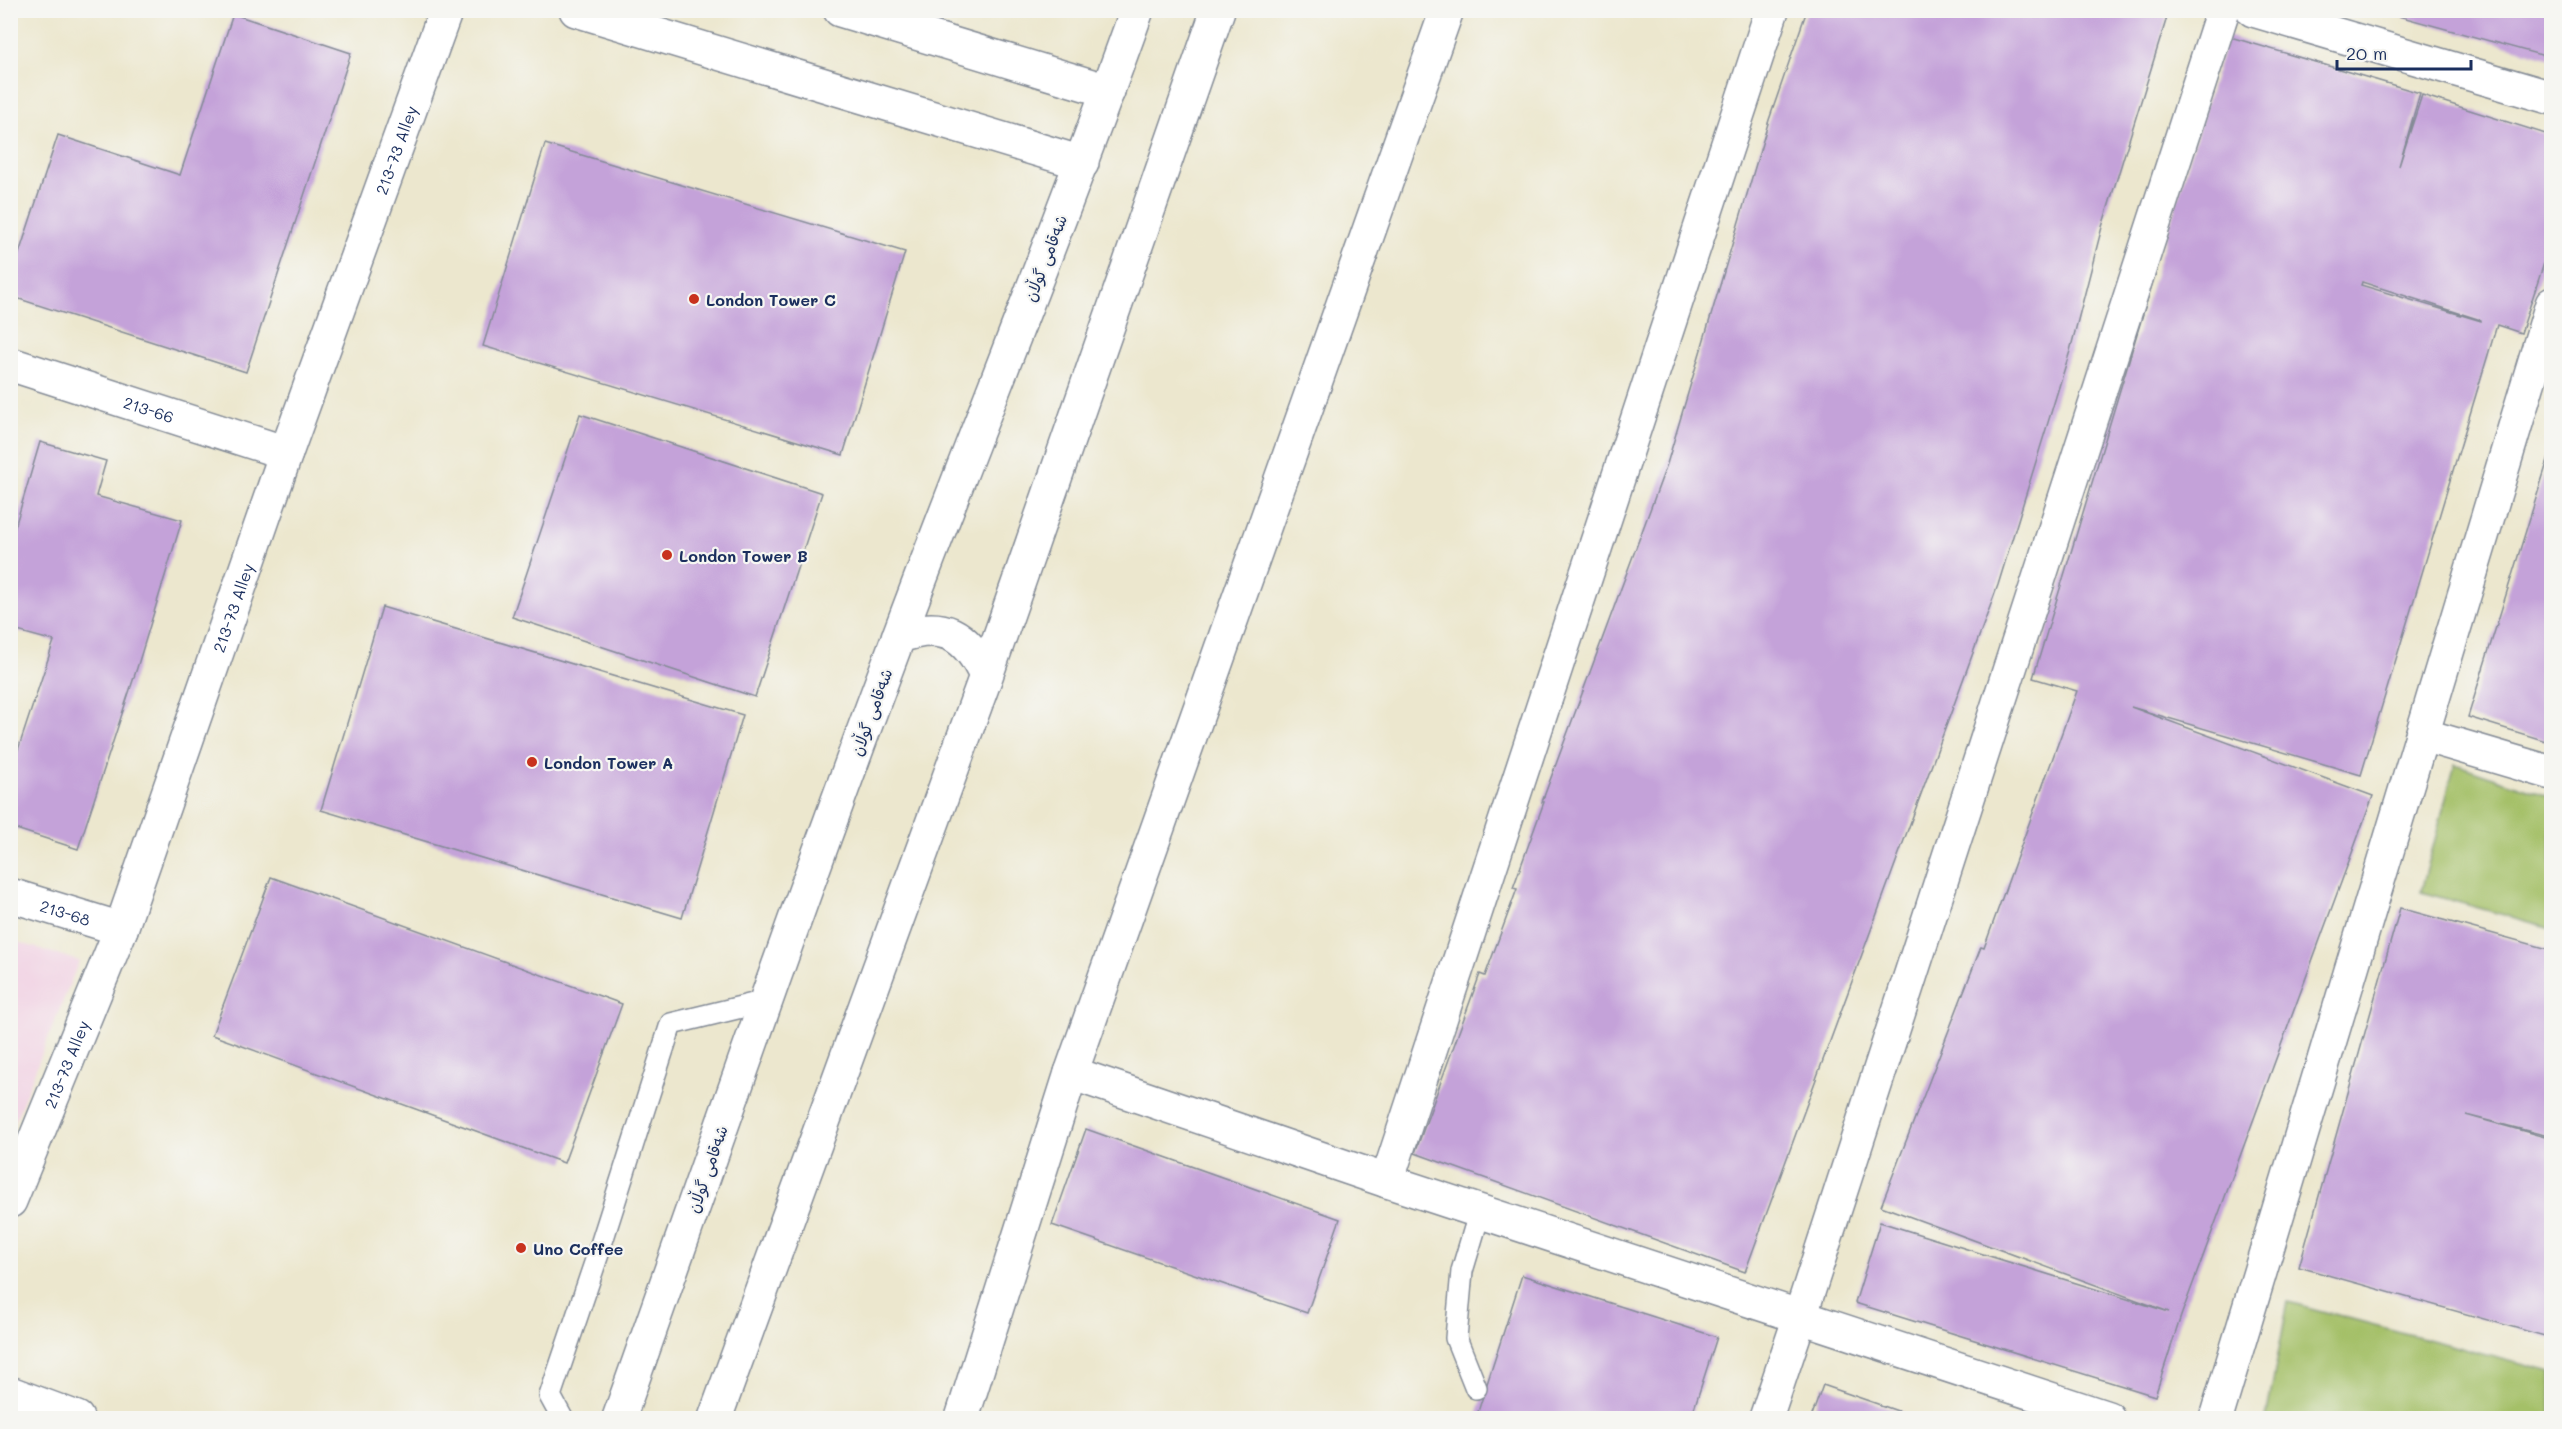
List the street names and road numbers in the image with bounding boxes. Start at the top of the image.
street label: 213-73 Alley [370,102,421,197]
street label: شەقامی گوڵان [1019,212,1072,305]
street label: 213-66 [121,391,177,427]
street label: 213-73 Alley [207,560,258,655]
street label: شەقامی گوڵان [846,665,897,759]
street label: 213-68 [38,894,93,930]
street label: 213-73 Alley [39,1017,93,1111]
street label: شەقامی گوڵان [682,1122,733,1216]

